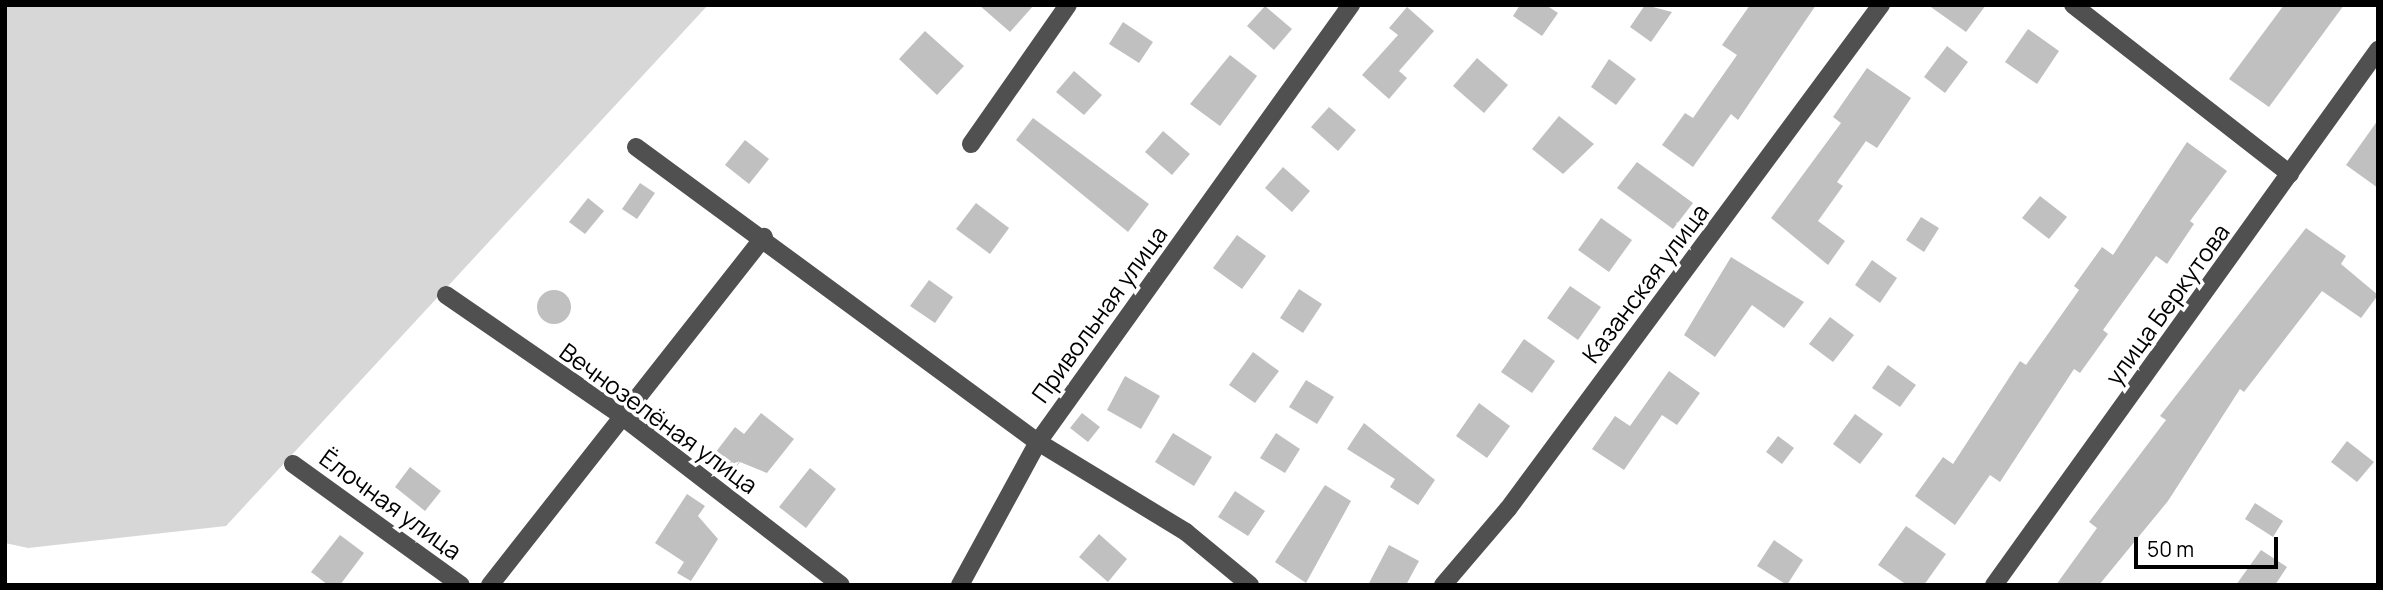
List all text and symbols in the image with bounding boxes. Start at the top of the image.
street label: Казанская улица [1576,198,1714,368]
street label: улица Беркутова [2099,218,2235,390]
street label: Привольная улица [1025,220,1173,408]
street label: Вечнозелёная улица [555,337,763,499]
street label: Ёлочная улица [315,443,467,565]
scale bar [2138,524,2282,568]
text: 50 m [2147,535,2194,563]

